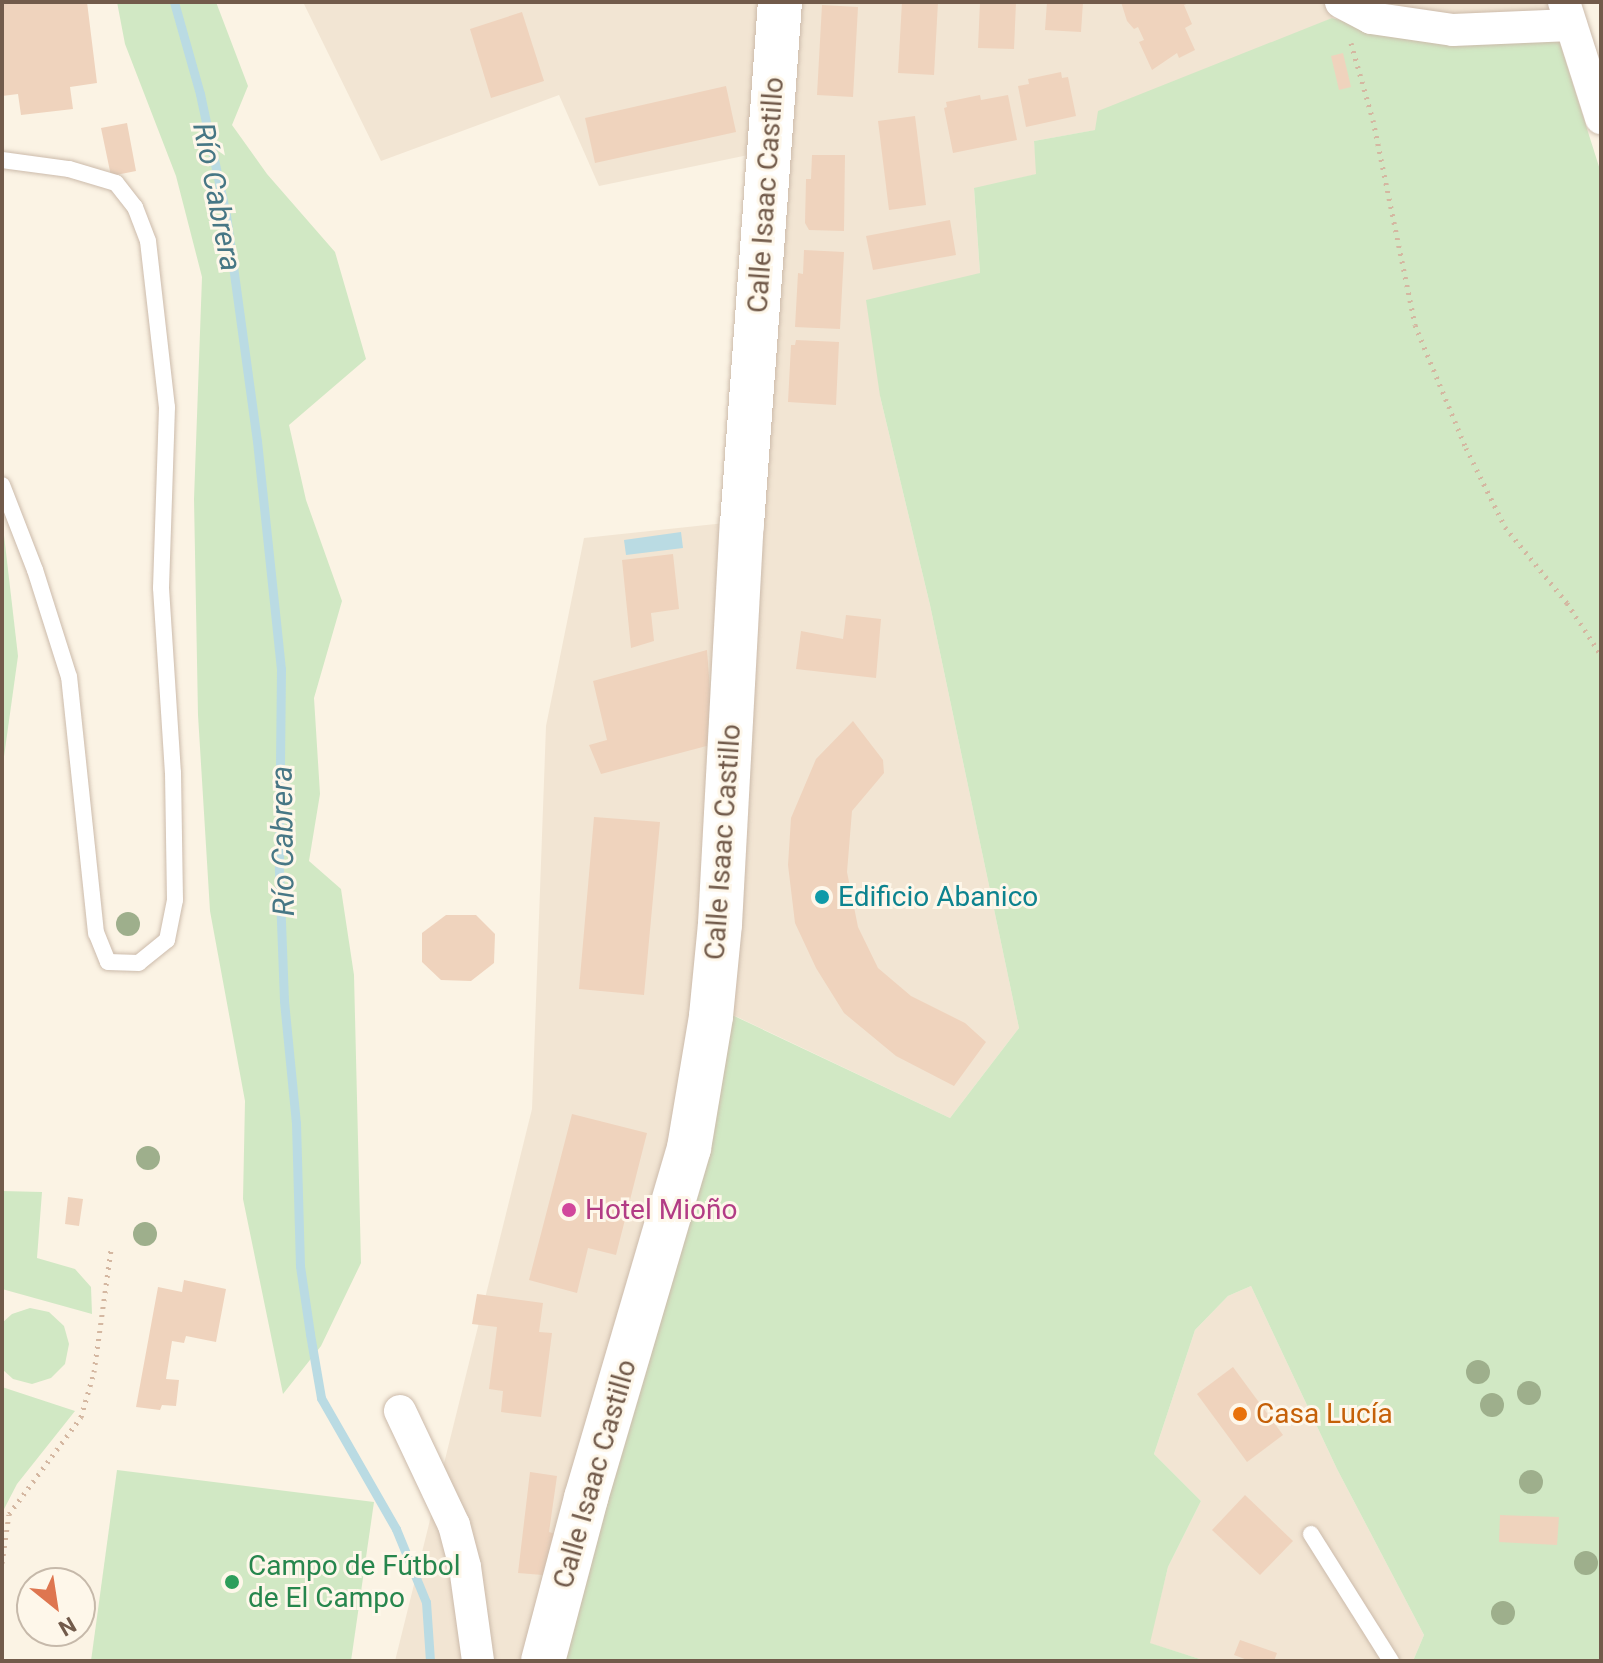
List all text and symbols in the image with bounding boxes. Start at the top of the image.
street label: Calle Isaac Castillo [741,76,791,314]
water label: Río Cabrera [185,120,249,274]
street label: Calle Isaac Castillo [698,723,748,961]
water label: Río Cabrera [264,766,302,916]
place label: Edificio Abanico [838,880,1038,914]
marker: Edificio Abanico [813,888,831,906]
place label: Hotel Mioño [585,1193,737,1227]
marker: Hotel Mioño [560,1201,578,1219]
street label: Calle Isaac Castillo [546,1356,644,1592]
place label: Casa Lucía [1256,1397,1393,1431]
marker: Casa Lucía [1231,1405,1249,1423]
place label: Campo de Fútbol de El Campo [248,1549,461,1615]
north arrow [16,1567,96,1647]
marker: Campo de Fútbol de El Campo [223,1573,241,1591]
text: N [54,1612,80,1641]

